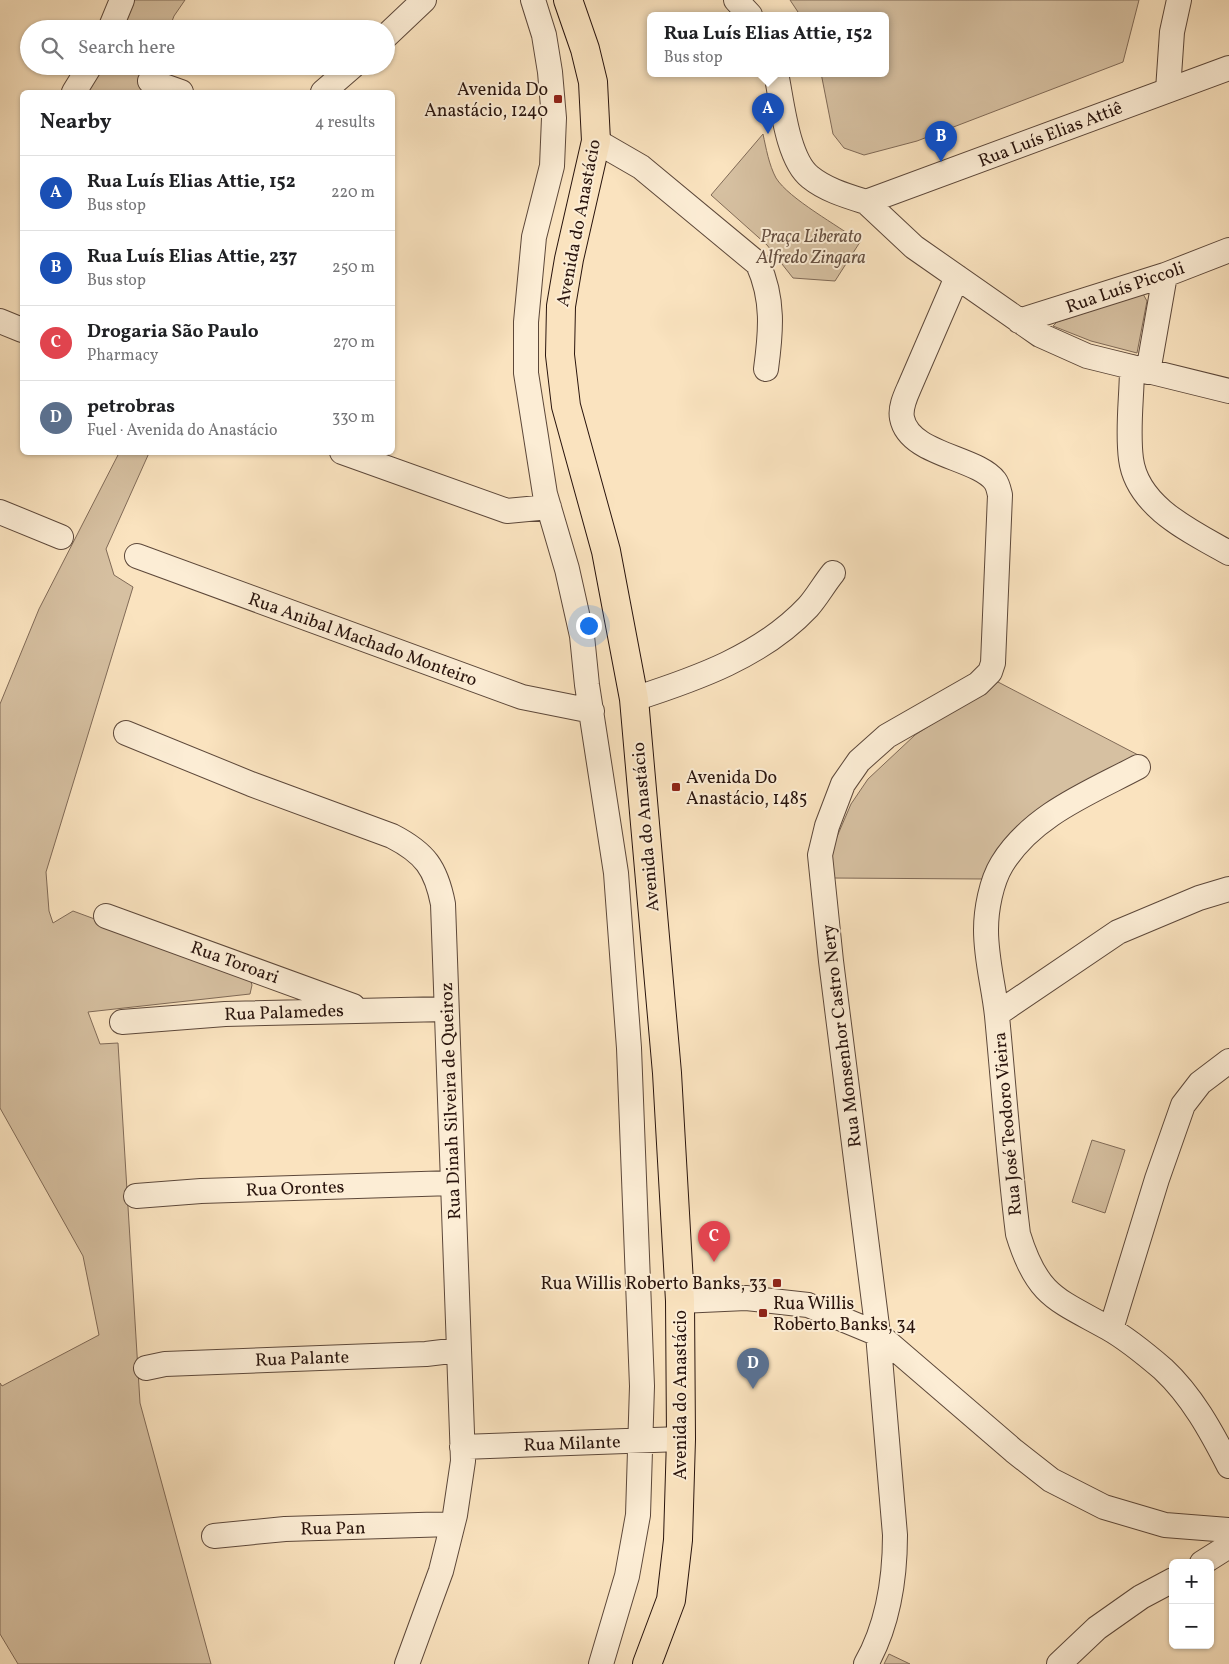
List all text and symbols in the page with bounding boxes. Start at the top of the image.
popup [647,12,889,77]
search box [20,20,395,75]
text: Rua Luís Elias Attie, 152 [664,21,872,47]
icon: search [38,34,66,62]
text: Search here [78,35,175,61]
text: Bus stop [664,47,723,69]
place label: Avenida Do Anastácio, 1240 [424,78,548,124]
marker: Avenida Do Anastácio, 1240 [552,93,564,105]
pin: A [752,93,784,134]
street label: Rua Luís Elias Attiê [975,96,1126,174]
text: Nearby [40,108,111,137]
text: 4 results [315,112,375,134]
pin: B [925,121,957,162]
street label: Avenida do Anastácio [551,137,608,309]
text: Rua Luís Elias Attie, 152 [87,169,296,195]
text: A [50,182,62,204]
text: 220 m [331,182,375,204]
text: Bus stop [87,195,146,217]
park label: Praça Liberato Alfredo Zingara [755,225,866,271]
text: Rua Luís Elias Attie, 237 [87,244,297,270]
street label: Rua Luís Piccoli [1063,256,1188,320]
text: B [51,257,61,279]
text: 250 m [332,257,375,279]
text: Bus stop [87,270,146,292]
text: Drogaria São Paulo [87,319,259,345]
text: C [51,332,61,354]
text: 270 m [333,332,375,354]
text: Pharmacy [87,345,158,367]
text: petrobras [87,394,175,420]
text: D [50,407,62,429]
text: 330 m [332,407,375,429]
text: Fuel · Avenida do Anastácio [87,420,278,442]
street label: Rua Anibal Machado Monteiro [245,587,480,694]
your location [576,613,602,639]
street label: Avenida do Anastácio [627,741,666,913]
place label: Avenida Do Anastácio, 1485 [686,766,807,812]
marker: Avenida Do Anastácio, 1485 [670,781,682,793]
street label: Rua Monsenhor Castro Nery [816,922,869,1149]
street label: Rua Toroari [187,936,282,991]
street label: Rua Dinah Silveira de Queiroz [435,982,468,1220]
street label: Rua Palamedes [224,999,344,1028]
street label: Rua José Teodoro Vieira [988,1031,1029,1217]
street label: Rua Orontes [245,1175,345,1204]
pin: C [698,1221,730,1262]
place label: Rua Willis Roberto Banks, 33 [540,1272,767,1297]
marker: Rua Willis Roberto Banks, 33 [771,1277,783,1289]
place label: Rua Willis Roberto Banks, 34 [773,1292,916,1338]
marker: Rua Willis Roberto Banks, 34 [757,1307,769,1319]
street label: Avenida do Anastácio [669,1310,694,1480]
street label: Rua Palante [255,1345,350,1374]
pin: D [737,1348,769,1389]
street label: Rua Milante [523,1430,621,1459]
street label: Rua Pan [300,1516,366,1543]
map controls [1169,1559,1214,1649]
button: + [1169,1559,1214,1604]
button: − [1169,1604,1214,1649]

